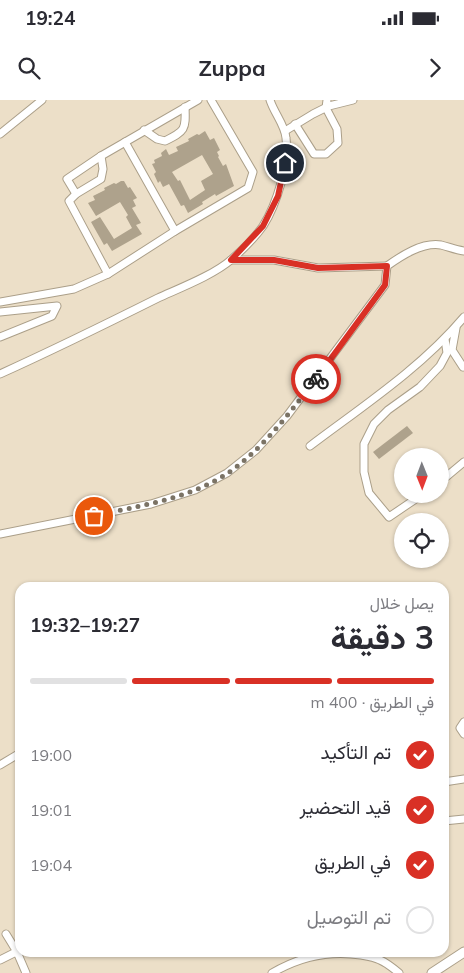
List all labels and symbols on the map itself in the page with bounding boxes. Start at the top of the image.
pin [264,142,306,184]
courier [291,354,341,404]
north arrow [394,448,449,502]
pin [73,495,115,537]

